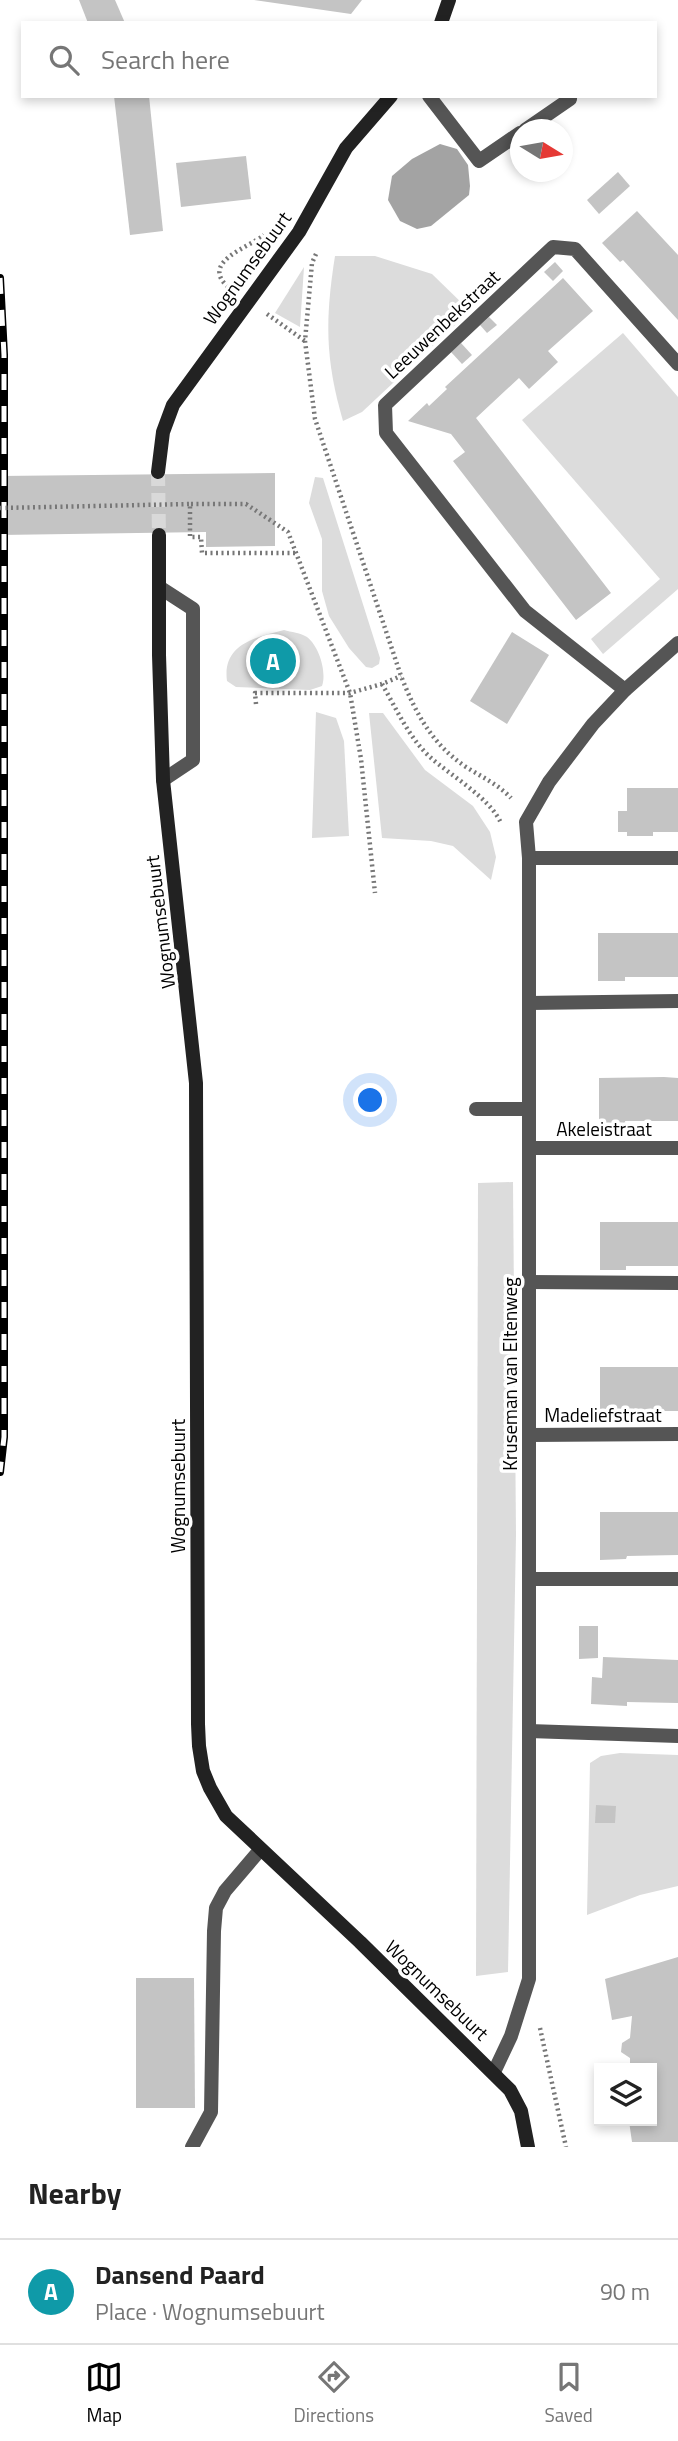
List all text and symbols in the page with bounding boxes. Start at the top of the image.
search box [21,21,657,98]
text: Search here [101,40,230,79]
icon: search [45,41,83,79]
north arrow [510,119,573,182]
street label: Wognumsebuurt [195,205,298,331]
street label: Leeuwenbekstraat [377,262,506,385]
pin: A [250,635,296,687]
street label: Wognumsebuurt [137,853,182,990]
your location [353,1083,387,1117]
street label: Akeleistraat [556,1114,652,1143]
street label: Kruseman van Eltenweg [495,1277,524,1471]
street label: Madeliefstraat [544,1400,662,1429]
street label: Wognumsebuurt [163,1419,192,1553]
street label: Wognumsebuurt [379,1933,496,2047]
map controls [594,2063,657,2126]
button: layers [594,2063,657,2126]
text: Nearby [28,2170,121,2216]
text: Dansend Paard [95,2255,265,2294]
text: A [44,2274,58,2309]
text: 90 m [600,2274,650,2309]
text: Place · Wognumsebuurt [95,2294,325,2329]
tab: Map [85,2358,123,2429]
tab: Directions [294,2358,374,2429]
tab: Saved [544,2358,593,2429]

